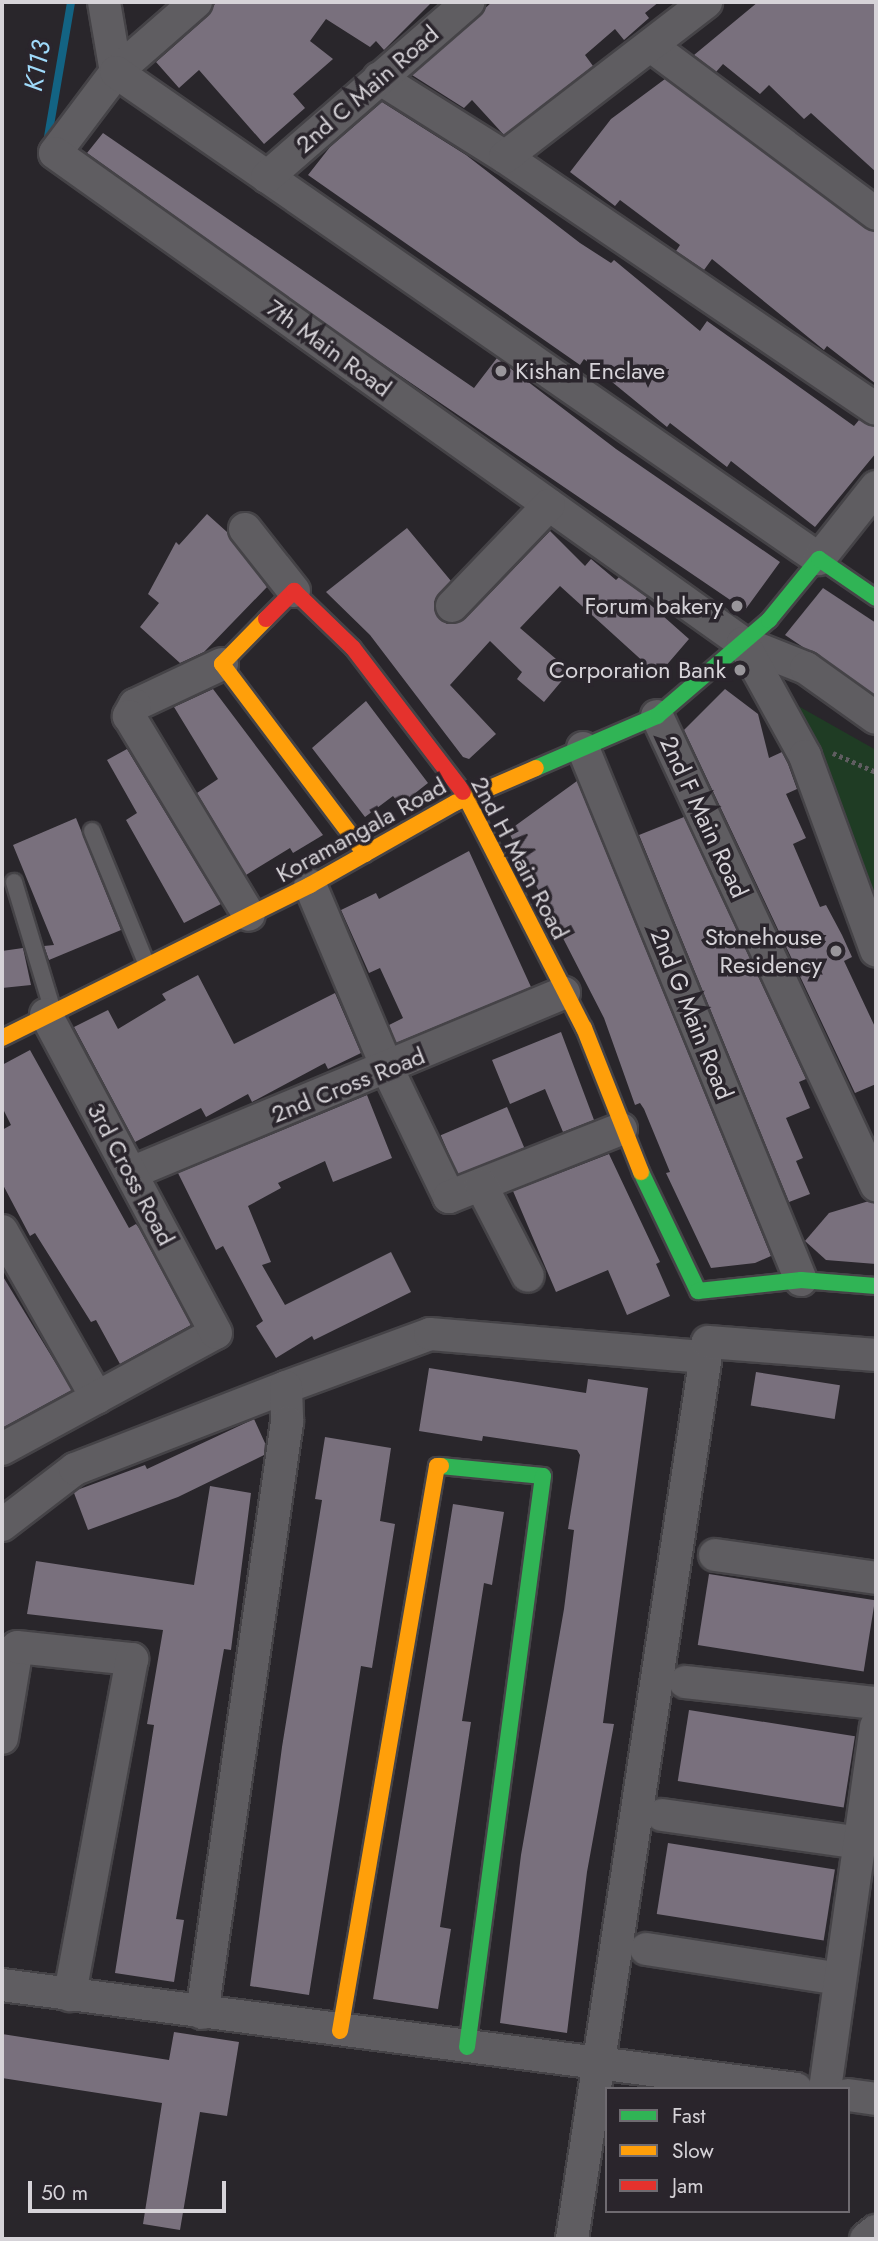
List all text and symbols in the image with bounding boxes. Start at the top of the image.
street label: 2nd C Main Road [290,19,444,159]
water label: K113 [18,38,58,94]
street label: 7th Main Road [261,293,397,403]
place label: Kishan Enclave [515,357,665,385]
marker: Kishan Enclave [493,363,509,379]
place label: Forum bakery [585,592,723,620]
marker: Forum bakery [729,598,745,614]
place label: Corporation Bank [549,656,726,684]
marker: Corporation Bank [732,662,748,678]
street label: 2nd F Main Road [654,732,754,902]
street label: Koramangala Road [271,771,451,889]
street label: 2nd H Main Road [465,772,575,944]
place label: Stonehouse Residency [705,923,822,979]
street label: 2nd G Main Road [645,924,739,1104]
marker: Stonehouse Residency [828,943,844,959]
street label: 2nd Cross Road [267,1041,429,1129]
street label: 3rd Cross Road [81,1098,181,1250]
legend [605,2087,850,2213]
text: Fast [672,2101,705,2131]
text: Slow [672,2136,714,2166]
scale bar [32,2168,229,2212]
text: Jam [672,2171,704,2201]
text: 50 m [41,2178,88,2208]

